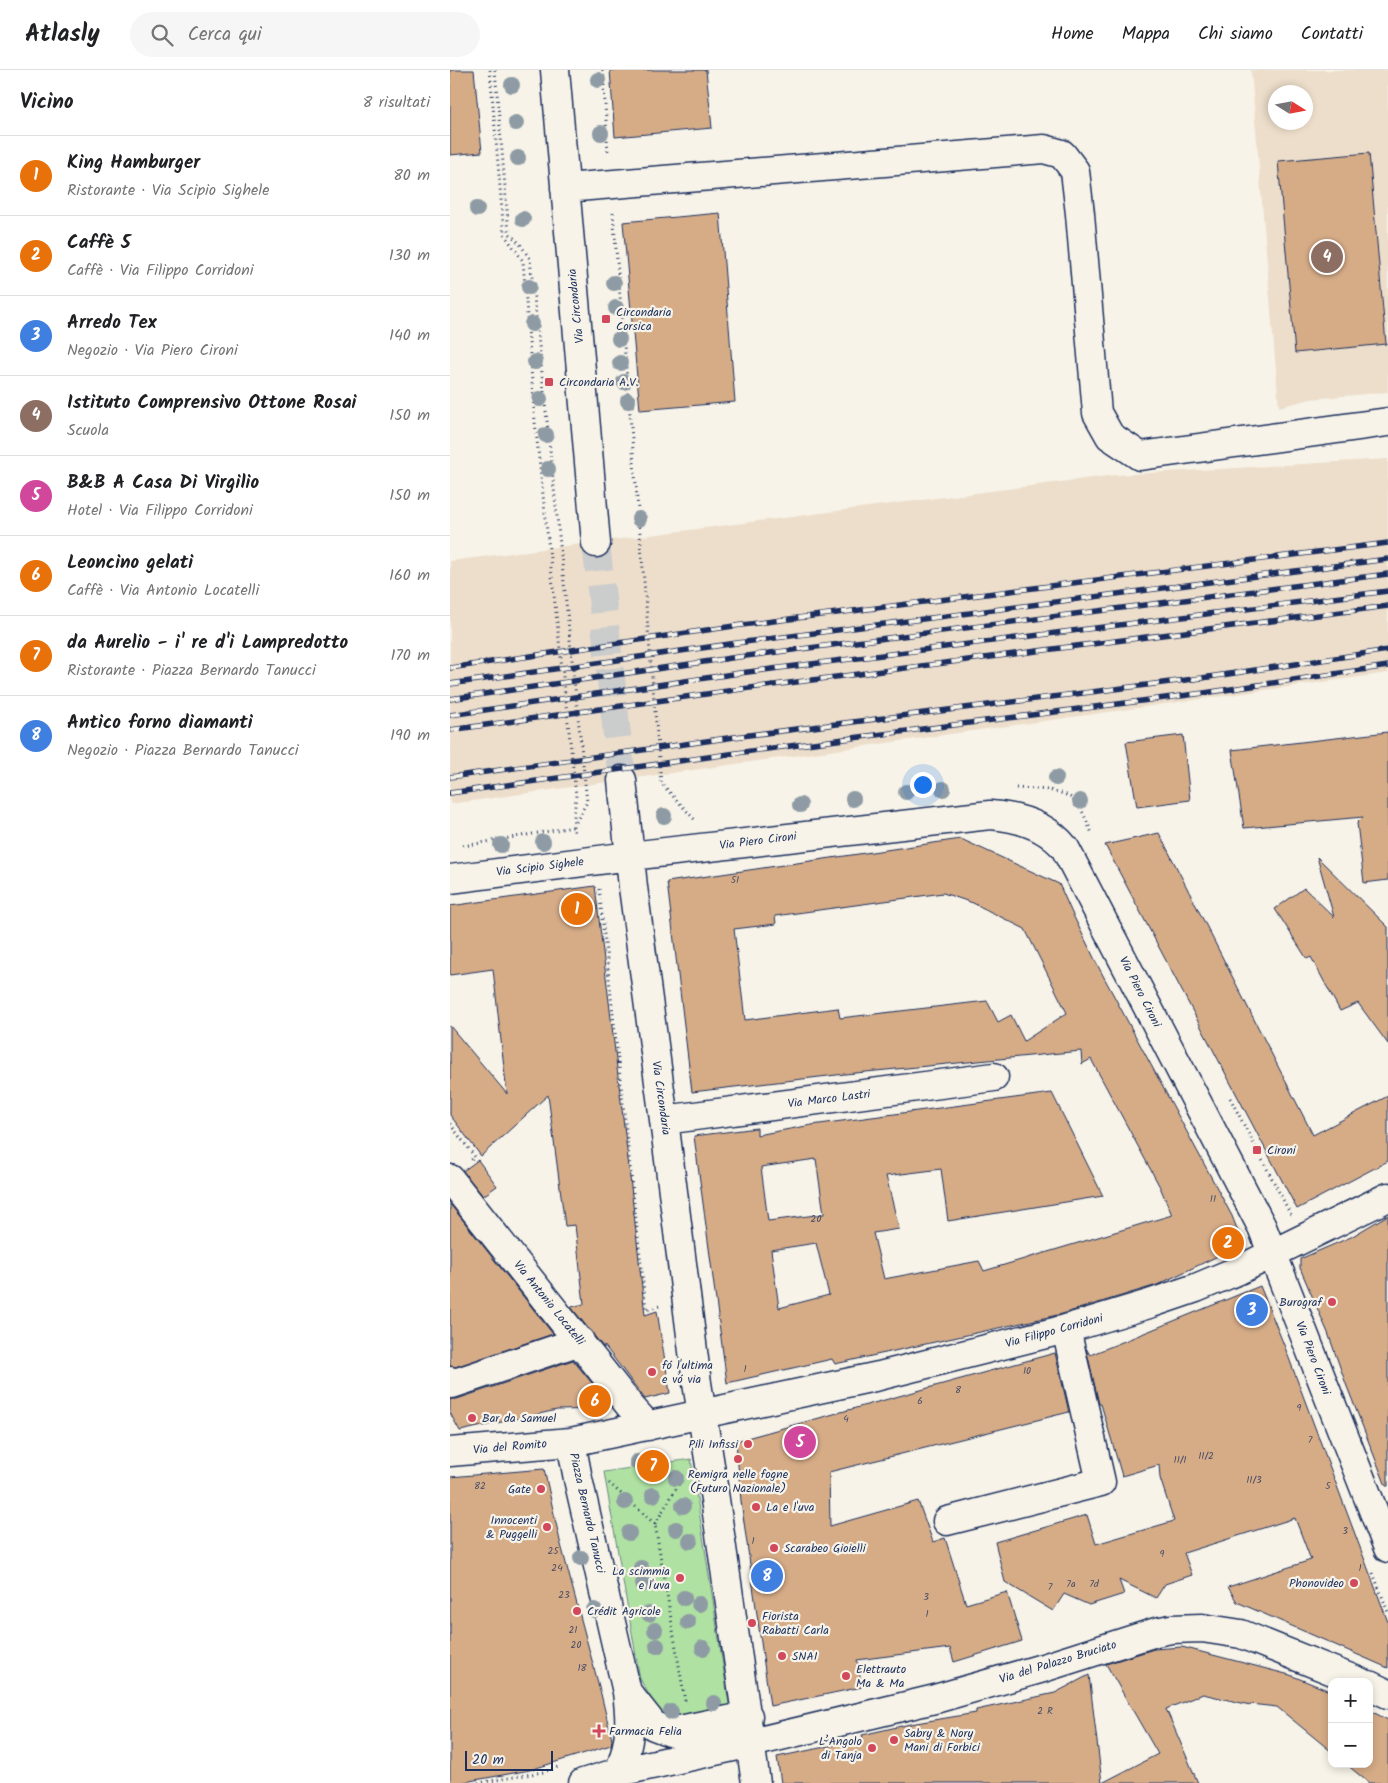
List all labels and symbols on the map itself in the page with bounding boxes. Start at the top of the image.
north arrow [1268,85,1313,130]
pin: 4 [1311,238,1343,276]
street label: Via Circondaria [563,267,589,344]
place label: Circondaria Corsica [616,303,672,336]
marker: Circondaria Corsica [600,313,612,325]
place label: Circondaria A.V. [559,373,639,392]
marker: Circondaria A.V. [543,376,555,388]
your location [910,772,936,798]
street label: Via Piero Cironi [718,827,799,855]
street label: Via Scipio Sighele [495,852,586,882]
house number: 51 [731,872,739,888]
pin: 1 [561,890,593,928]
street label: Via Piero Cironi [1114,953,1167,1032]
street label: Via Circondaria [646,1060,676,1137]
street label: Via Marco Lastri [787,1084,873,1113]
place label: Cironi [1267,1141,1297,1160]
marker: Cironi [1251,1144,1263,1156]
house number: 11 [1210,1191,1216,1207]
house number: 20 [811,1211,821,1227]
pin: 2 [1212,1224,1244,1262]
street label: Via Antonio Locatelli [509,1256,590,1351]
pin: 3 [1236,1291,1268,1329]
place label: Burograf [1279,1293,1323,1312]
marker: Burograf [1326,1296,1338,1308]
street label: Via Filippo Corridoni [1003,1309,1106,1353]
street label: Via Piero Cironi [1290,1318,1336,1399]
place label: fó l'ultima e vó via [662,1356,713,1389]
house number: 1 [743,1361,747,1377]
house number: 10 [1023,1363,1031,1379]
marker: fó l'ultima e vó via [646,1366,658,1378]
pin: 6 [579,1382,611,1420]
house number: 8 [955,1382,962,1398]
house number: 6 [917,1393,923,1409]
house number: 9 [1297,1400,1302,1416]
place label: Bar da Samuel [482,1409,556,1428]
house number: 4 [843,1411,849,1427]
marker: Bar da Samuel [466,1412,478,1424]
pin: 5 [784,1423,816,1461]
house number: 7 [1308,1432,1313,1448]
street label: Via del Romito [472,1434,548,1460]
place label: Pili Infissi [688,1435,739,1454]
marker: Pili Infissi [742,1438,754,1450]
pin: 7 [637,1447,669,1485]
house number: 11/2 [1198,1448,1214,1464]
street label: Piazza Bernardo Tanucci [564,1451,610,1576]
house number: 11/1 [1174,1452,1186,1468]
marker: Remigra nelle fogne (Futuro Nazionale) [732,1453,744,1465]
place label: Remigra nelle fogne (Futuro Nazionale) [688,1465,789,1498]
house number: 11/3 [1246,1472,1262,1488]
house number: 82 [474,1478,486,1494]
house number: 5 [1325,1478,1331,1494]
place label: Gate [508,1480,532,1499]
marker: Gate [535,1483,547,1495]
place label: La e l'uva [766,1498,815,1517]
marker: La e l'uva [750,1501,762,1513]
place label: Innocenti & Puggelli [486,1511,538,1544]
marker: Innocenti & Puggelli [541,1521,553,1533]
house number: 3 [1342,1523,1348,1539]
house number: 1 [751,1533,755,1549]
place label: Scarabeo Gioielli [784,1539,867,1558]
marker: Scarabeo Gioielli [768,1542,780,1554]
house number: 25 [547,1543,559,1559]
house number: 9 [1160,1546,1165,1562]
pin: 8 [751,1557,783,1595]
house number: 24 [551,1560,563,1576]
house number: 1 [1358,1560,1362,1576]
place label: La scimmia e l'uva [612,1562,670,1595]
marker: La scimmia e l'uva [674,1572,686,1584]
place label: Phonovideo [1289,1574,1344,1593]
house number: 7a [1066,1576,1076,1592]
house number: 7d [1089,1576,1100,1592]
marker: Phonovideo [1348,1577,1360,1589]
house number: 7 [1048,1579,1053,1595]
house number: 23 [558,1587,570,1603]
house number: 3 [923,1589,929,1605]
place label: Crédit Agricole [587,1602,661,1621]
marker: Crédit Agricole [571,1605,583,1617]
house number: 1 [925,1606,929,1622]
place label: Fiorista Rabatti Carla [762,1607,829,1640]
marker: Fiorista Rabatti Carla [746,1617,758,1629]
house number: 21 [569,1622,577,1638]
street label: Via del Palazzo Bruciato [997,1635,1119,1689]
house number: 20 [571,1637,581,1653]
place label: SNAI [792,1647,818,1666]
marker: SNAI [776,1650,788,1662]
house number: 18 [577,1660,588,1676]
place label: Elettrauto Ma & Ma [856,1660,906,1693]
marker: Elettrauto Ma & Ma [840,1670,852,1682]
house number: 2 R [1037,1703,1053,1719]
place label: Farmacia Felia [609,1722,682,1741]
place label: Sabry & Nory Mani di Forbici [904,1724,981,1757]
marker: Farmacia Felia [593,1725,605,1737]
place label: L’Angolo di Tanja [819,1732,862,1765]
marker: Sabry & Nory Mani di Forbici [888,1734,900,1746]
marker: L’Angolo di Tanja [866,1742,878,1754]
scale bar [465,1748,552,1771]

